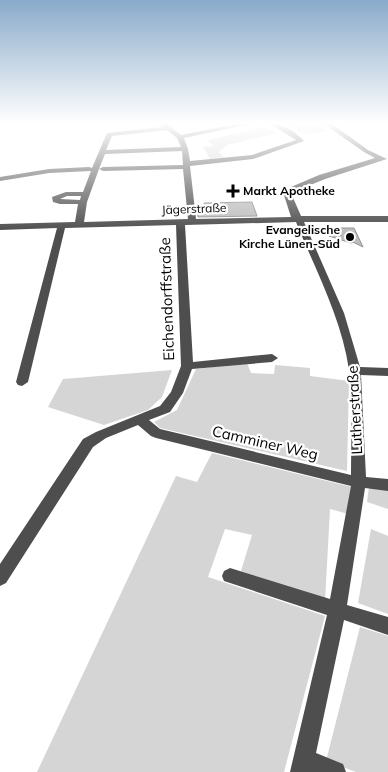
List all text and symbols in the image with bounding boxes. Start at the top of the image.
place label: Markt Apotheke [243,183,335,198]
marker: Markt Apotheke [227,185,239,197]
street label: Jägerstraße [161,200,227,217]
place label: Evangelische Kirche Lünen-Süd [239,222,340,251]
marker: Evangelische Kirche Lünen-Süd [344,231,356,243]
street label: Eichendorffstraße [155,237,178,361]
street label: Lutherstraße [343,365,366,455]
street label: Camminer Weg [210,421,320,464]

